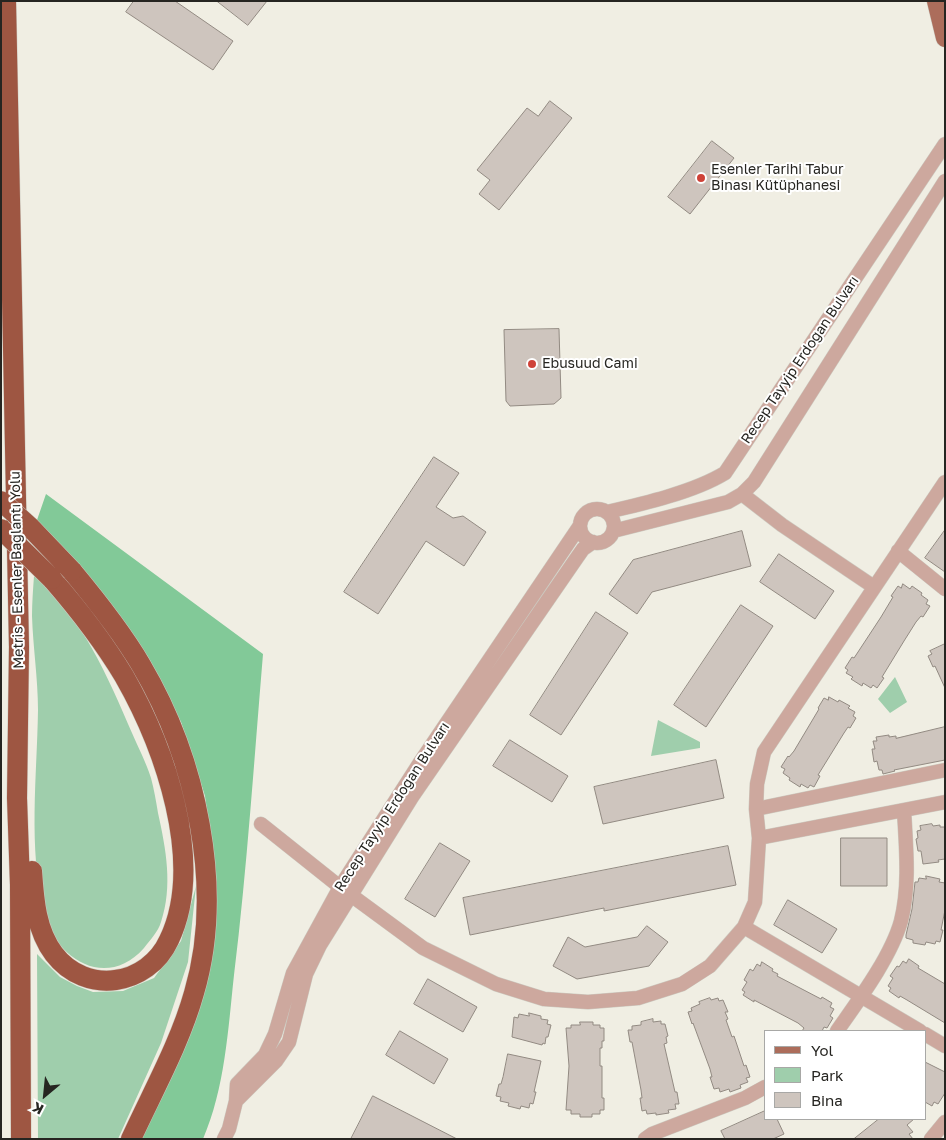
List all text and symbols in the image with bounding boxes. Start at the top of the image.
place label: Esenler Tarihi Tabur Binası Kütüphanesi [711,162,843,194]
marker: Esenler Tarihi Tabur Binası Kütüphanesi [695,172,707,184]
street label: Recep Tayyip Erdoğan Bulvarı [738,273,862,447]
place label: Ebusuud Cami [542,356,638,372]
marker: Ebusuud Cami [526,358,538,370]
street label: Metris - Esenler Bağlantı Yolu [7,471,27,669]
street label: Recep Tayyip Erdoğan Bulvarı [331,719,453,895]
legend [764,1030,926,1120]
text: Yol [811,1041,833,1059]
text: Park [811,1066,843,1084]
north arrow [20,1070,70,1120]
text: Bina [811,1091,843,1109]
text: K [29,1099,46,1119]

